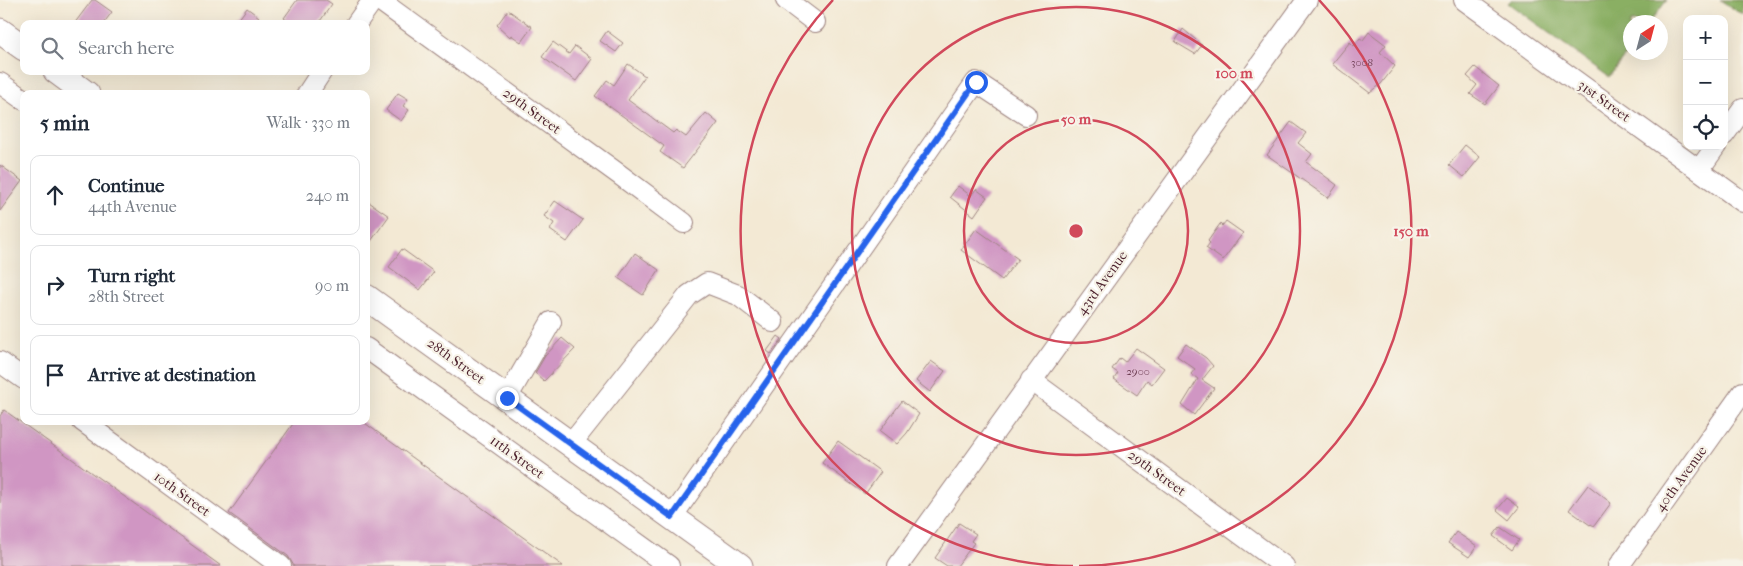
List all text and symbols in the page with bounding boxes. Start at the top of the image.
north arrow [1623,15,1668,60]
map controls [1683,15,1728,150]
button: + [1683,15,1728,60]
search box [20,20,370,75]
icon: search [38,34,66,62]
text: Search here [78,37,174,59]
house number: 3008 [1351,56,1373,69]
button: − [1683,60,1728,105]
text: 100 m [1215,64,1253,82]
route start [965,71,988,94]
street label: 31st Street [1574,76,1634,126]
street label: 29th Street [500,84,564,138]
button: locate [1683,105,1728,150]
text: 50 m [1061,110,1092,128]
text: 5 min [40,111,89,135]
text: Walk · 330 m [267,113,350,132]
text: Continue [88,175,164,197]
icon: ahead [41,181,69,209]
text: 240 m [306,186,349,205]
text: 44th Avenue [88,197,177,216]
centre of rings [1067,222,1085,240]
text: 150 m [1393,222,1429,240]
street label: 43rd Avenue [1073,247,1131,319]
text: Turn right [88,265,175,287]
icon: right [41,271,69,299]
text: 90 m [315,276,349,295]
text: 28th Street [88,287,165,306]
street label: 28th Street [424,334,488,388]
icon: arrive [41,361,69,389]
text: Arrive at destination [88,364,256,386]
house number: 2900 [1126,365,1150,378]
route end [496,387,519,410]
street label: 11th Street [487,432,547,482]
street label: 40th Avenue [1651,443,1711,515]
street label: 29th Street [1125,446,1189,500]
street label: 10th Street [151,468,213,520]

